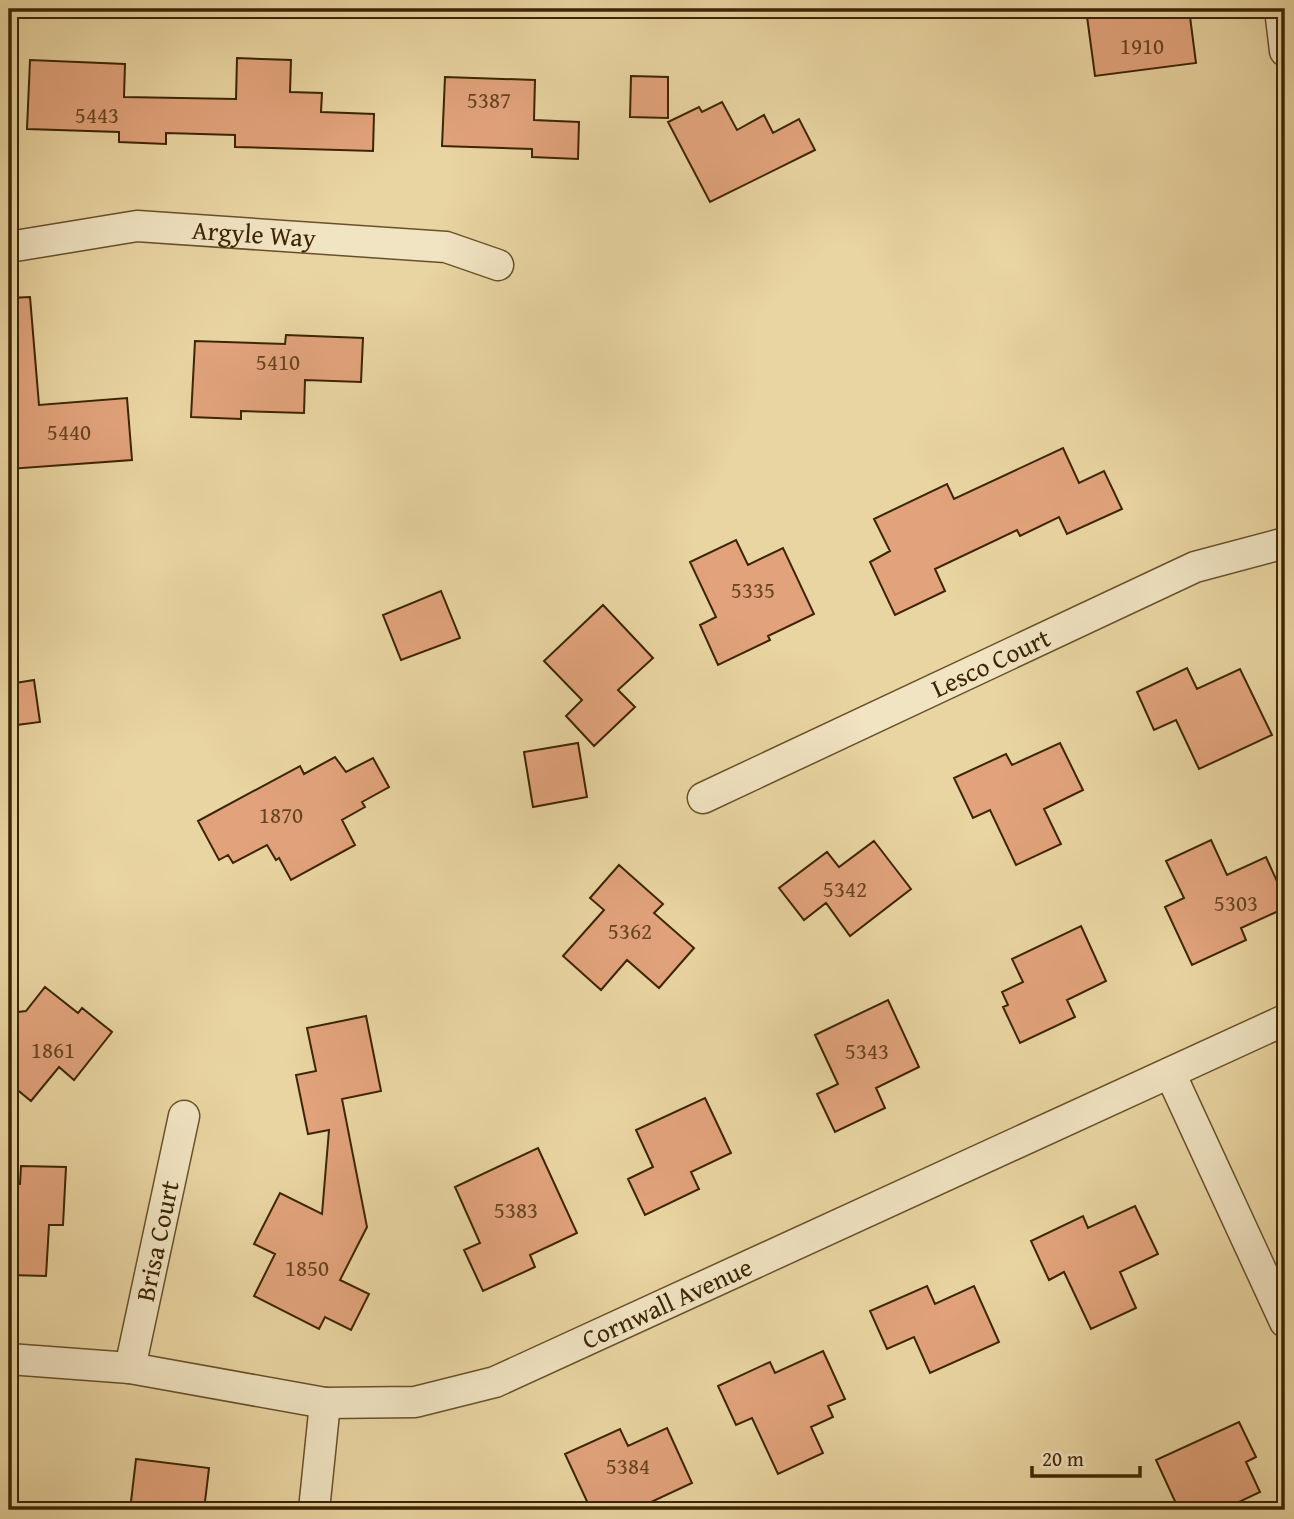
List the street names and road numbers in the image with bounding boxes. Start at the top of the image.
street label: Argyle Way [191,210,317,257]
street label: Lesco Court [925,618,1056,707]
street label: Brisa Court [125,1177,189,1305]
street label: Cornwall Avenue [575,1247,758,1359]

